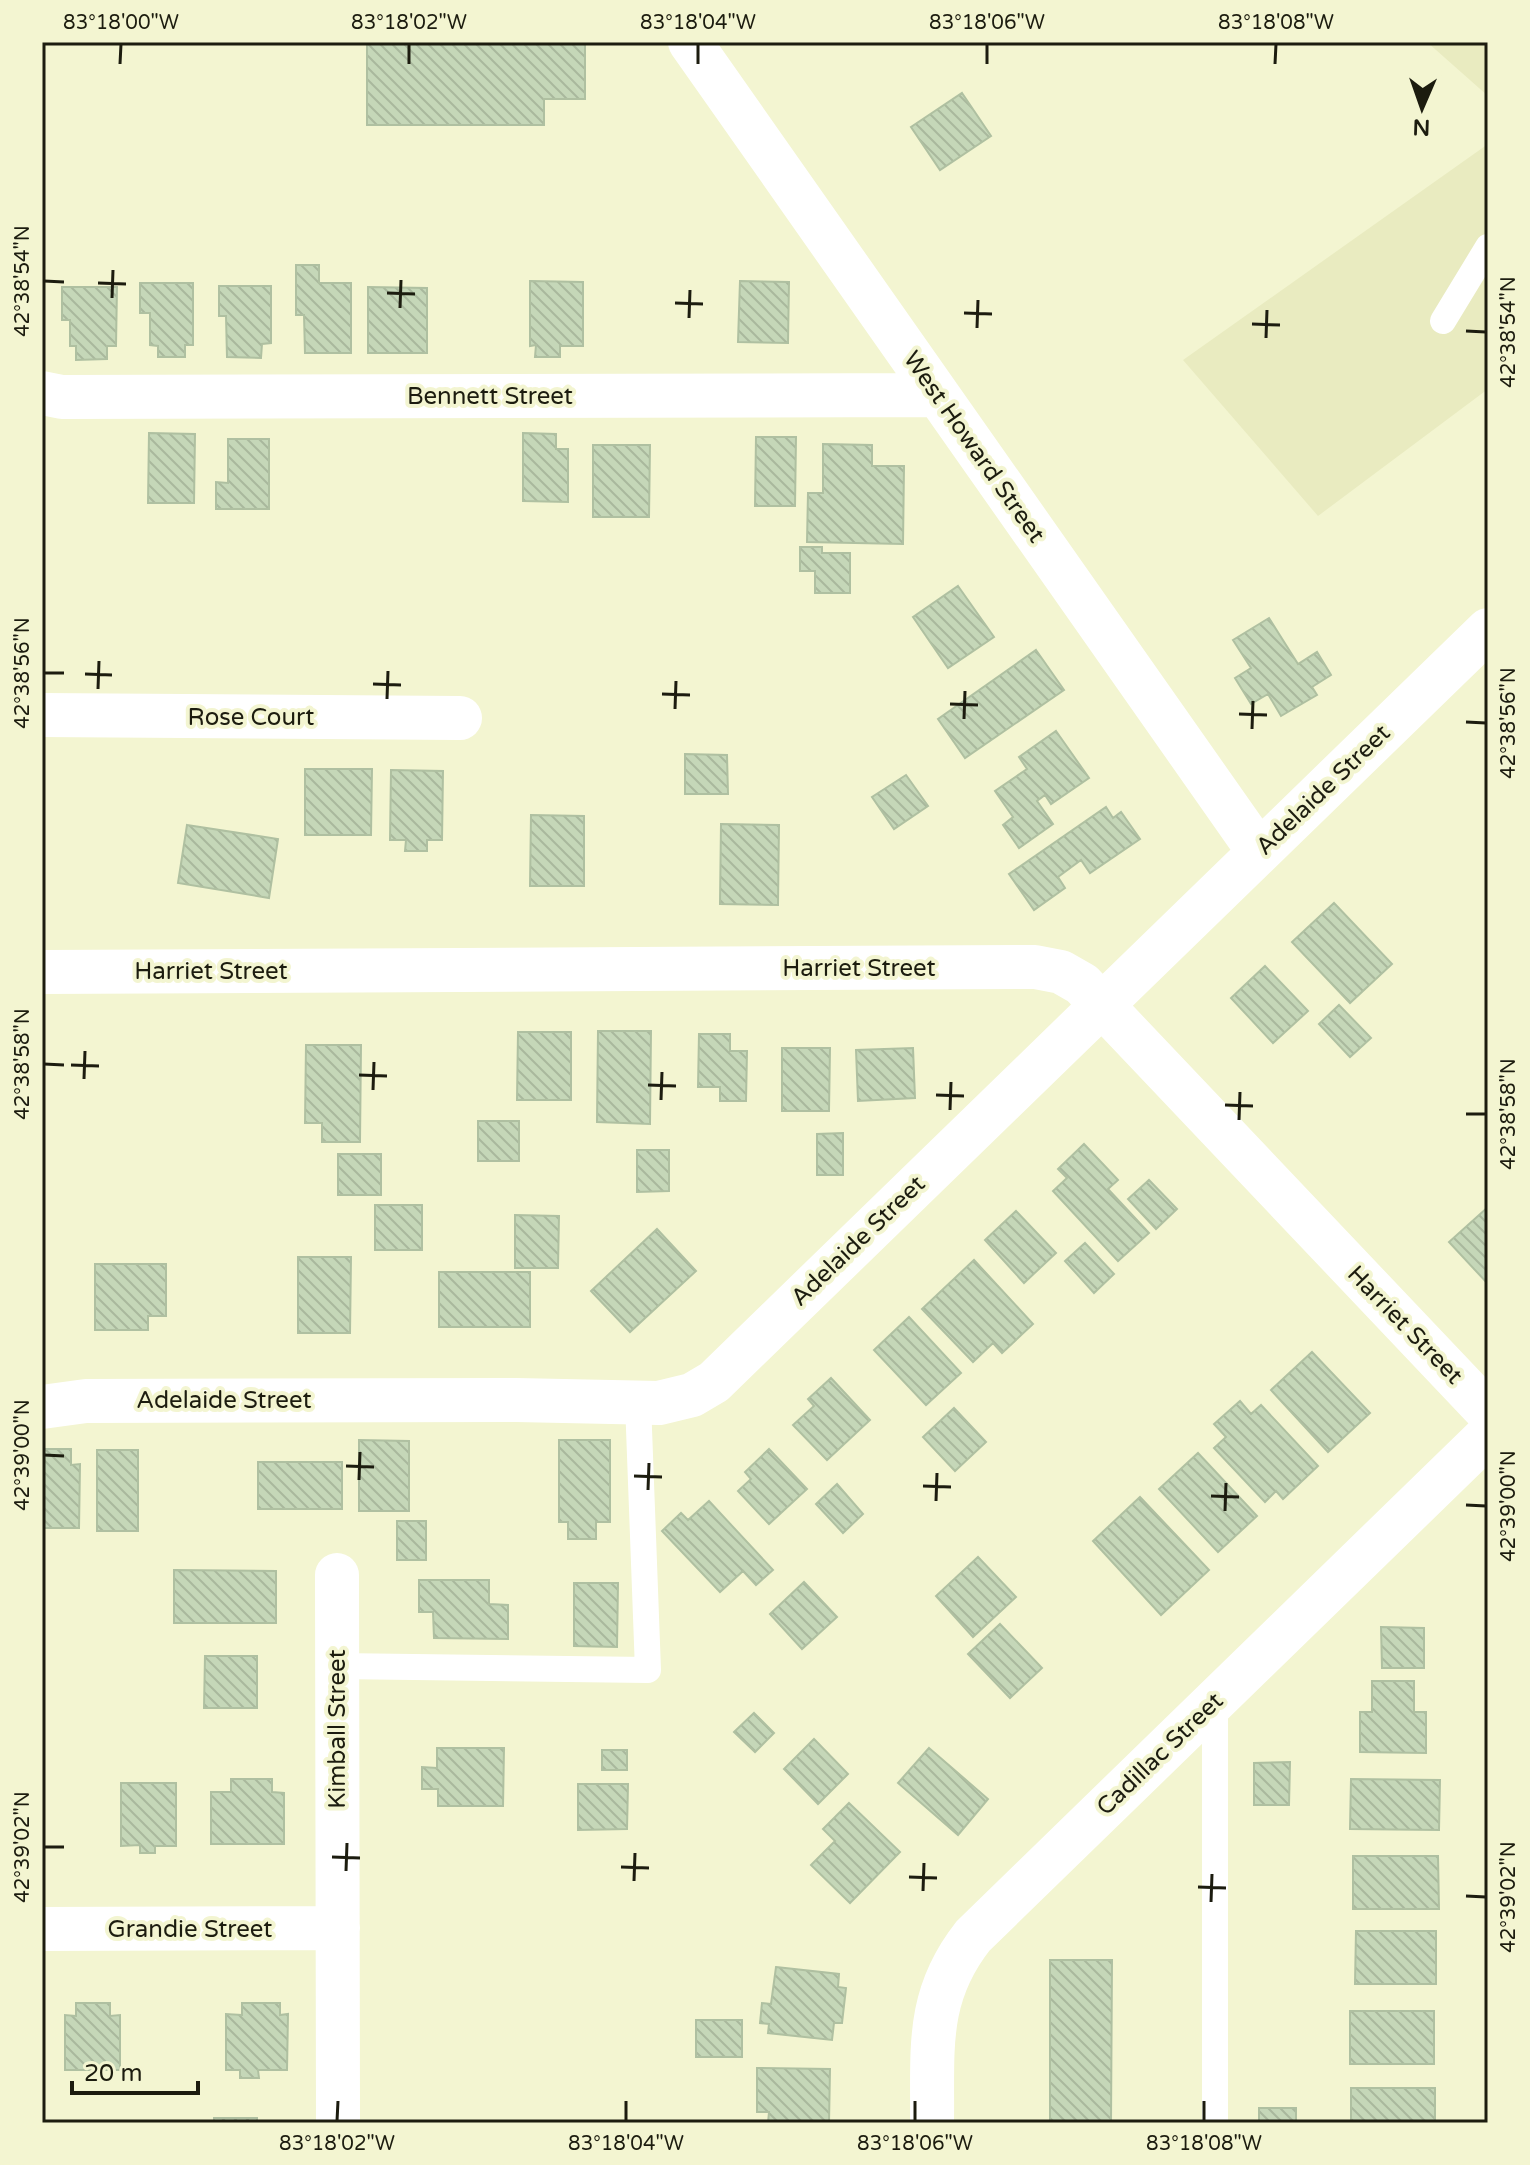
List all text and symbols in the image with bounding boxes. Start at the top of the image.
text: 83°18'00"W [63,11,179,35]
text: 83°18'02"W [351,11,467,35]
text: 83°18'04"W [640,11,756,35]
text: 83°18'06"W [929,11,1045,35]
text: 83°18'08"W [1218,11,1334,35]
north arrow [1382,68,1462,148]
text: N [1412,114,1431,140]
text: 42°38'54"N [11,225,35,337]
text: 42°38'54"N [1497,276,1521,388]
street label: West Howard Street [897,346,1051,548]
street label: Bennett Street [407,382,573,411]
text: 42°38'56"N [11,617,35,729]
text: 42°38'56"N [1497,667,1521,779]
street label: Rose Court [188,703,314,732]
street label: Adelaide Street [1250,719,1396,861]
street label: Harriet Street [782,954,936,983]
street label: Harriet Street [134,957,288,986]
text: 42°38'58"N [11,1008,35,1120]
text: 42°38'58"N [1497,1058,1521,1170]
street label: Adelaide Street [785,1170,931,1312]
street label: Harriet Street [1341,1260,1469,1390]
street label: Adelaide Street [136,1386,312,1415]
text: 42°39'00"N [11,1399,35,1511]
text: 42°39'00"N [1497,1450,1521,1562]
street label: Kimball Street [323,1649,352,1809]
street label: Cadillac Street [1091,1686,1229,1822]
text: 42°39'02"N [11,1791,35,1903]
text: 42°39'02"N [1497,1841,1521,1953]
street label: Grandie Street [108,1915,273,1944]
scale bar [72,2045,198,2095]
text: 20 m [84,2059,142,2088]
text: 83°18'02"W [279,2132,395,2156]
text: 83°18'04"W [568,2132,684,2156]
text: 83°18'06"W [857,2132,973,2156]
text: 83°18'08"W [1146,2132,1262,2156]

